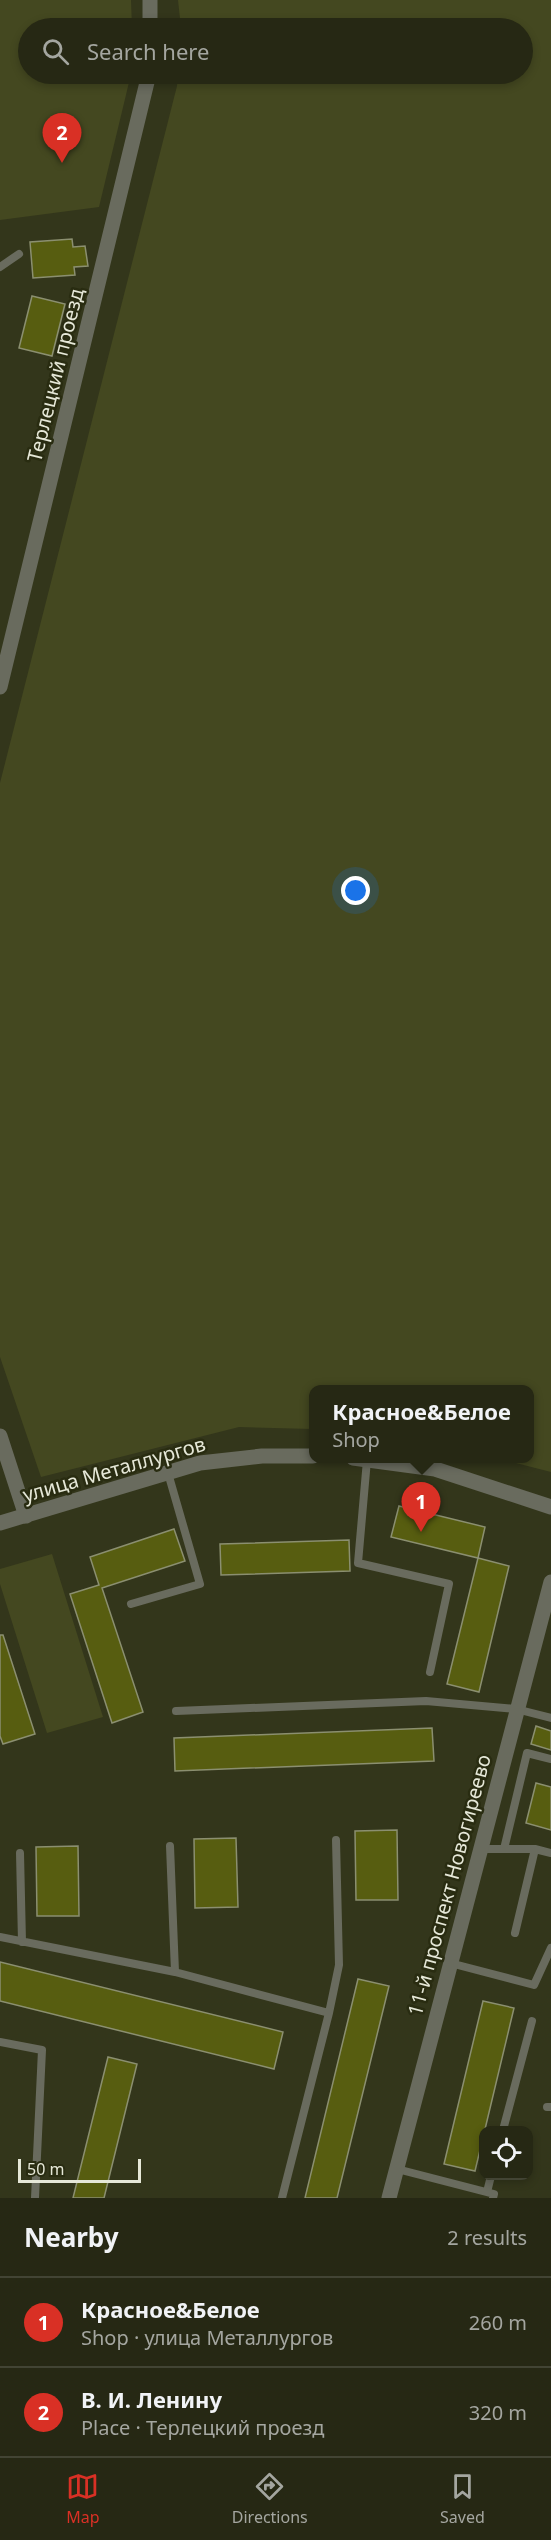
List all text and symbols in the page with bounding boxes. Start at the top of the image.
search box [18,18,533,84]
icon: search [39,35,72,68]
text: Search here [87,36,209,66]
pin: 2 [42,114,82,163]
street label: Терлецкий проезд [20,285,90,465]
your location [341,876,370,905]
popup [309,1385,534,1463]
text: Красное&Белое [332,1396,511,1426]
text: Shop [332,1426,380,1453]
street label: улица Металлургов [20,1430,208,1508]
pin: 1 [402,1482,440,1532]
street label: 11-й проспект Новогиреево [401,1751,497,2019]
map controls [479,2126,533,2180]
button: locate [479,2126,533,2180]
scale bar [18,2156,141,2184]
text: 50 m [27,2158,64,2180]
text: Nearby [24,2219,119,2255]
text: 2 results [447,2224,527,2251]
text: Красное&Белое [81,2294,260,2324]
text: 1 [38,2309,49,2336]
text: 260 m [469,2309,527,2336]
text: Shop · улица Металлургов [81,2324,333,2351]
text: В. И. Ленину [81,2384,222,2414]
text: 2 [38,2399,49,2426]
text: 320 m [469,2399,527,2426]
text: Place · Терлецкий проезд [81,2414,324,2441]
tab: Map [66,2470,99,2528]
tab: Directions [232,2470,308,2528]
tab: Saved [440,2470,485,2528]

